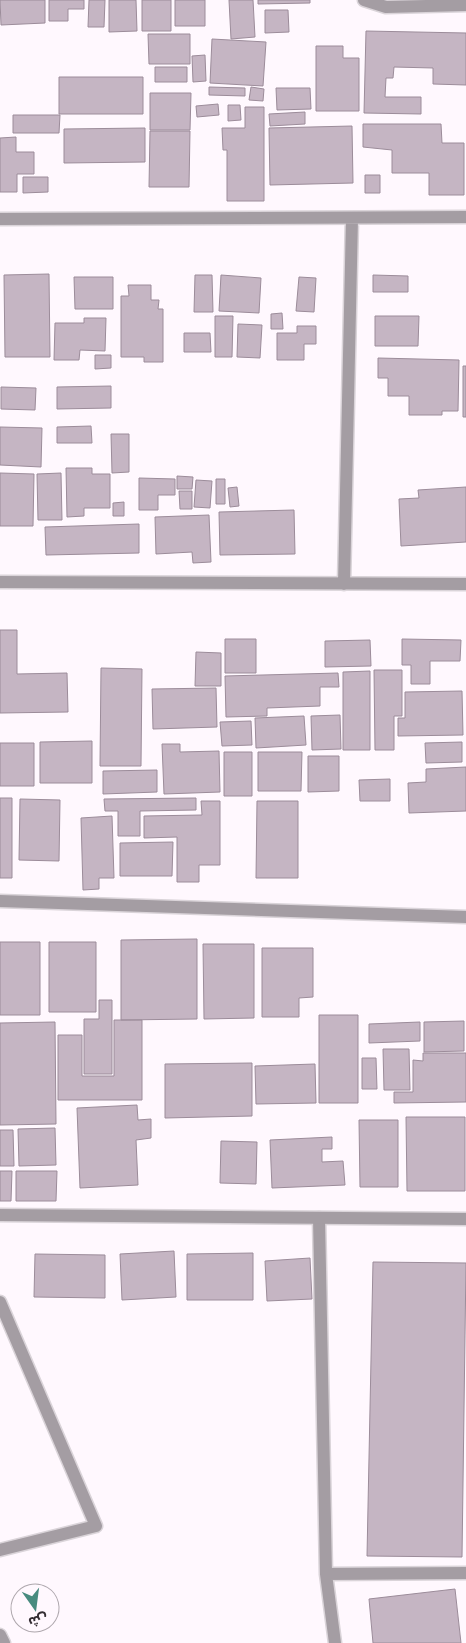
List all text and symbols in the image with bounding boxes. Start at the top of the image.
north arrow [10,1583,60,1633]
text: ش [27,1610,50,1633]

